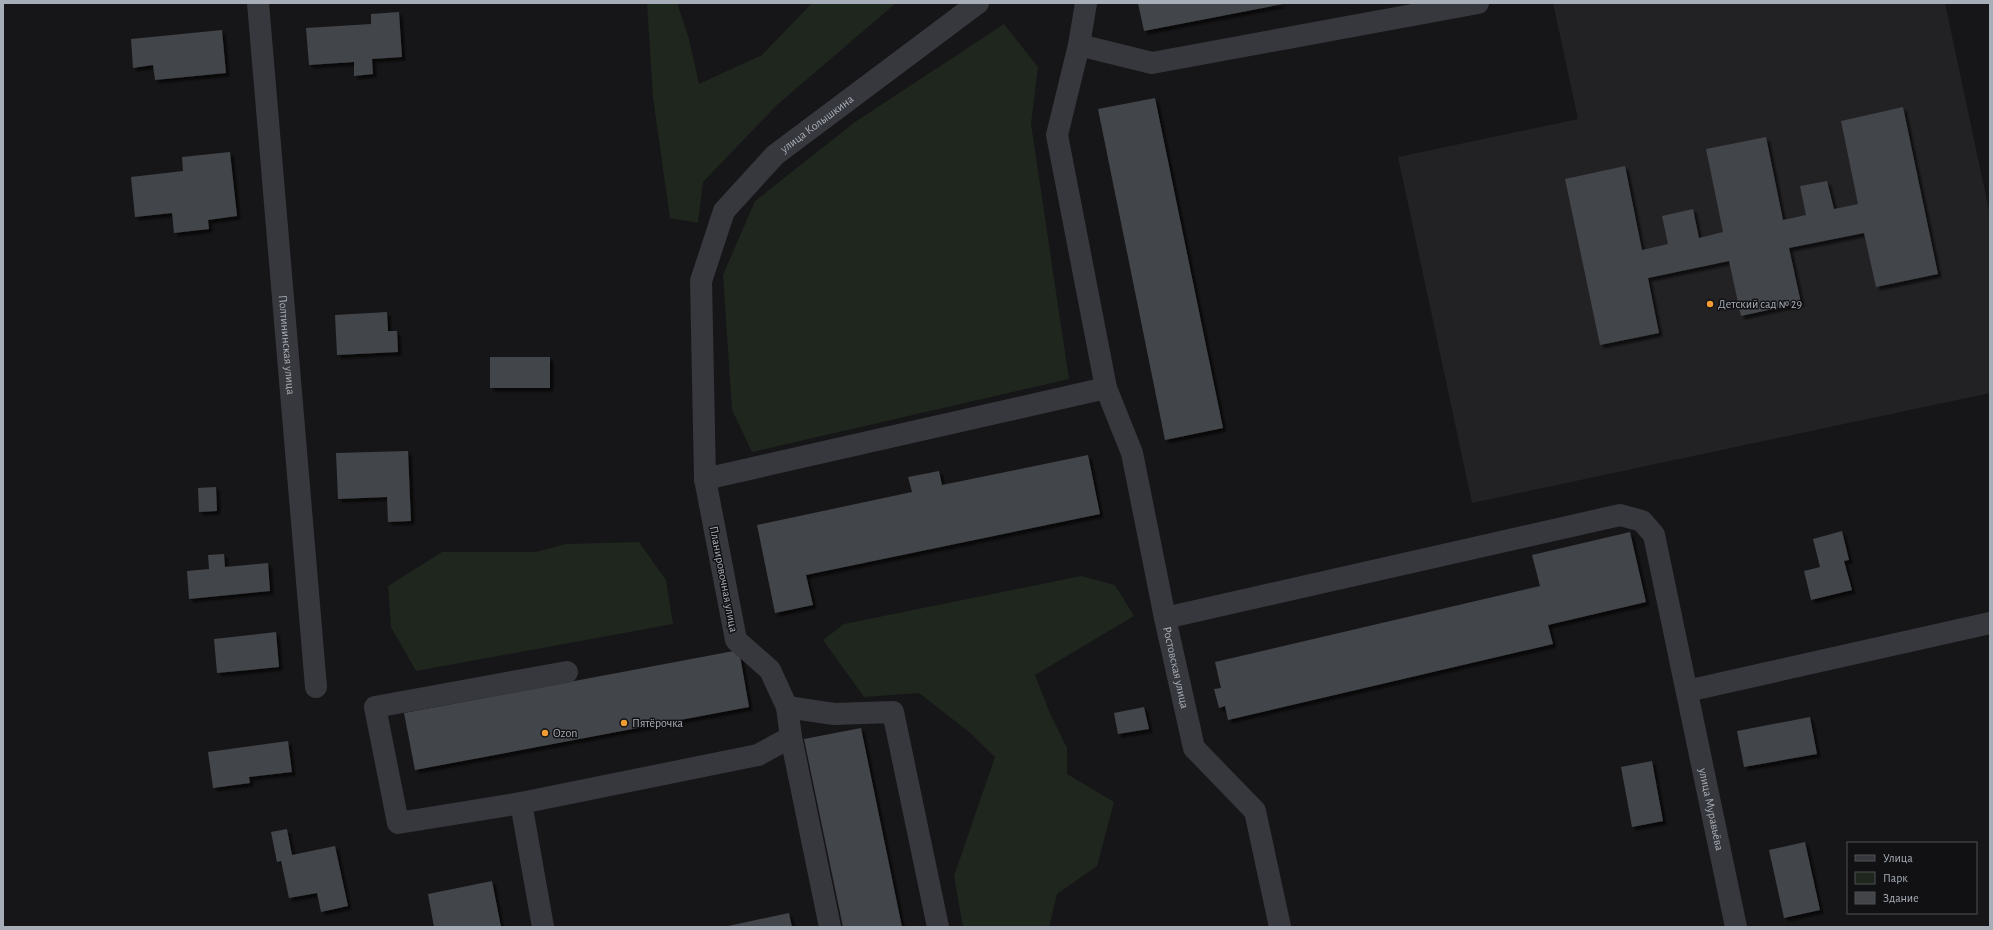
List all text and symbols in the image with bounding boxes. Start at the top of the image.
street label: улица Колышкина [777,92,856,156]
street label: Полтининская улица [277,294,297,396]
place label: Детский сад № 29 [1718,298,1802,310]
marker: Детский сад № 29 [1705,299,1715,309]
street label: Планировочная улица [707,525,740,634]
street label: Ростовская улица [1161,625,1191,710]
place label: Пятёрочка [632,717,684,729]
marker: Пятёрочка [619,718,629,728]
place label: Ozon [553,727,577,739]
marker: Ozon [540,728,550,738]
street label: улица Муравьёва [1696,766,1726,852]
legend [1847,842,1977,914]
text: Улица [1883,852,1913,864]
text: Парк [1883,872,1908,884]
text: Здание [1883,892,1919,904]

